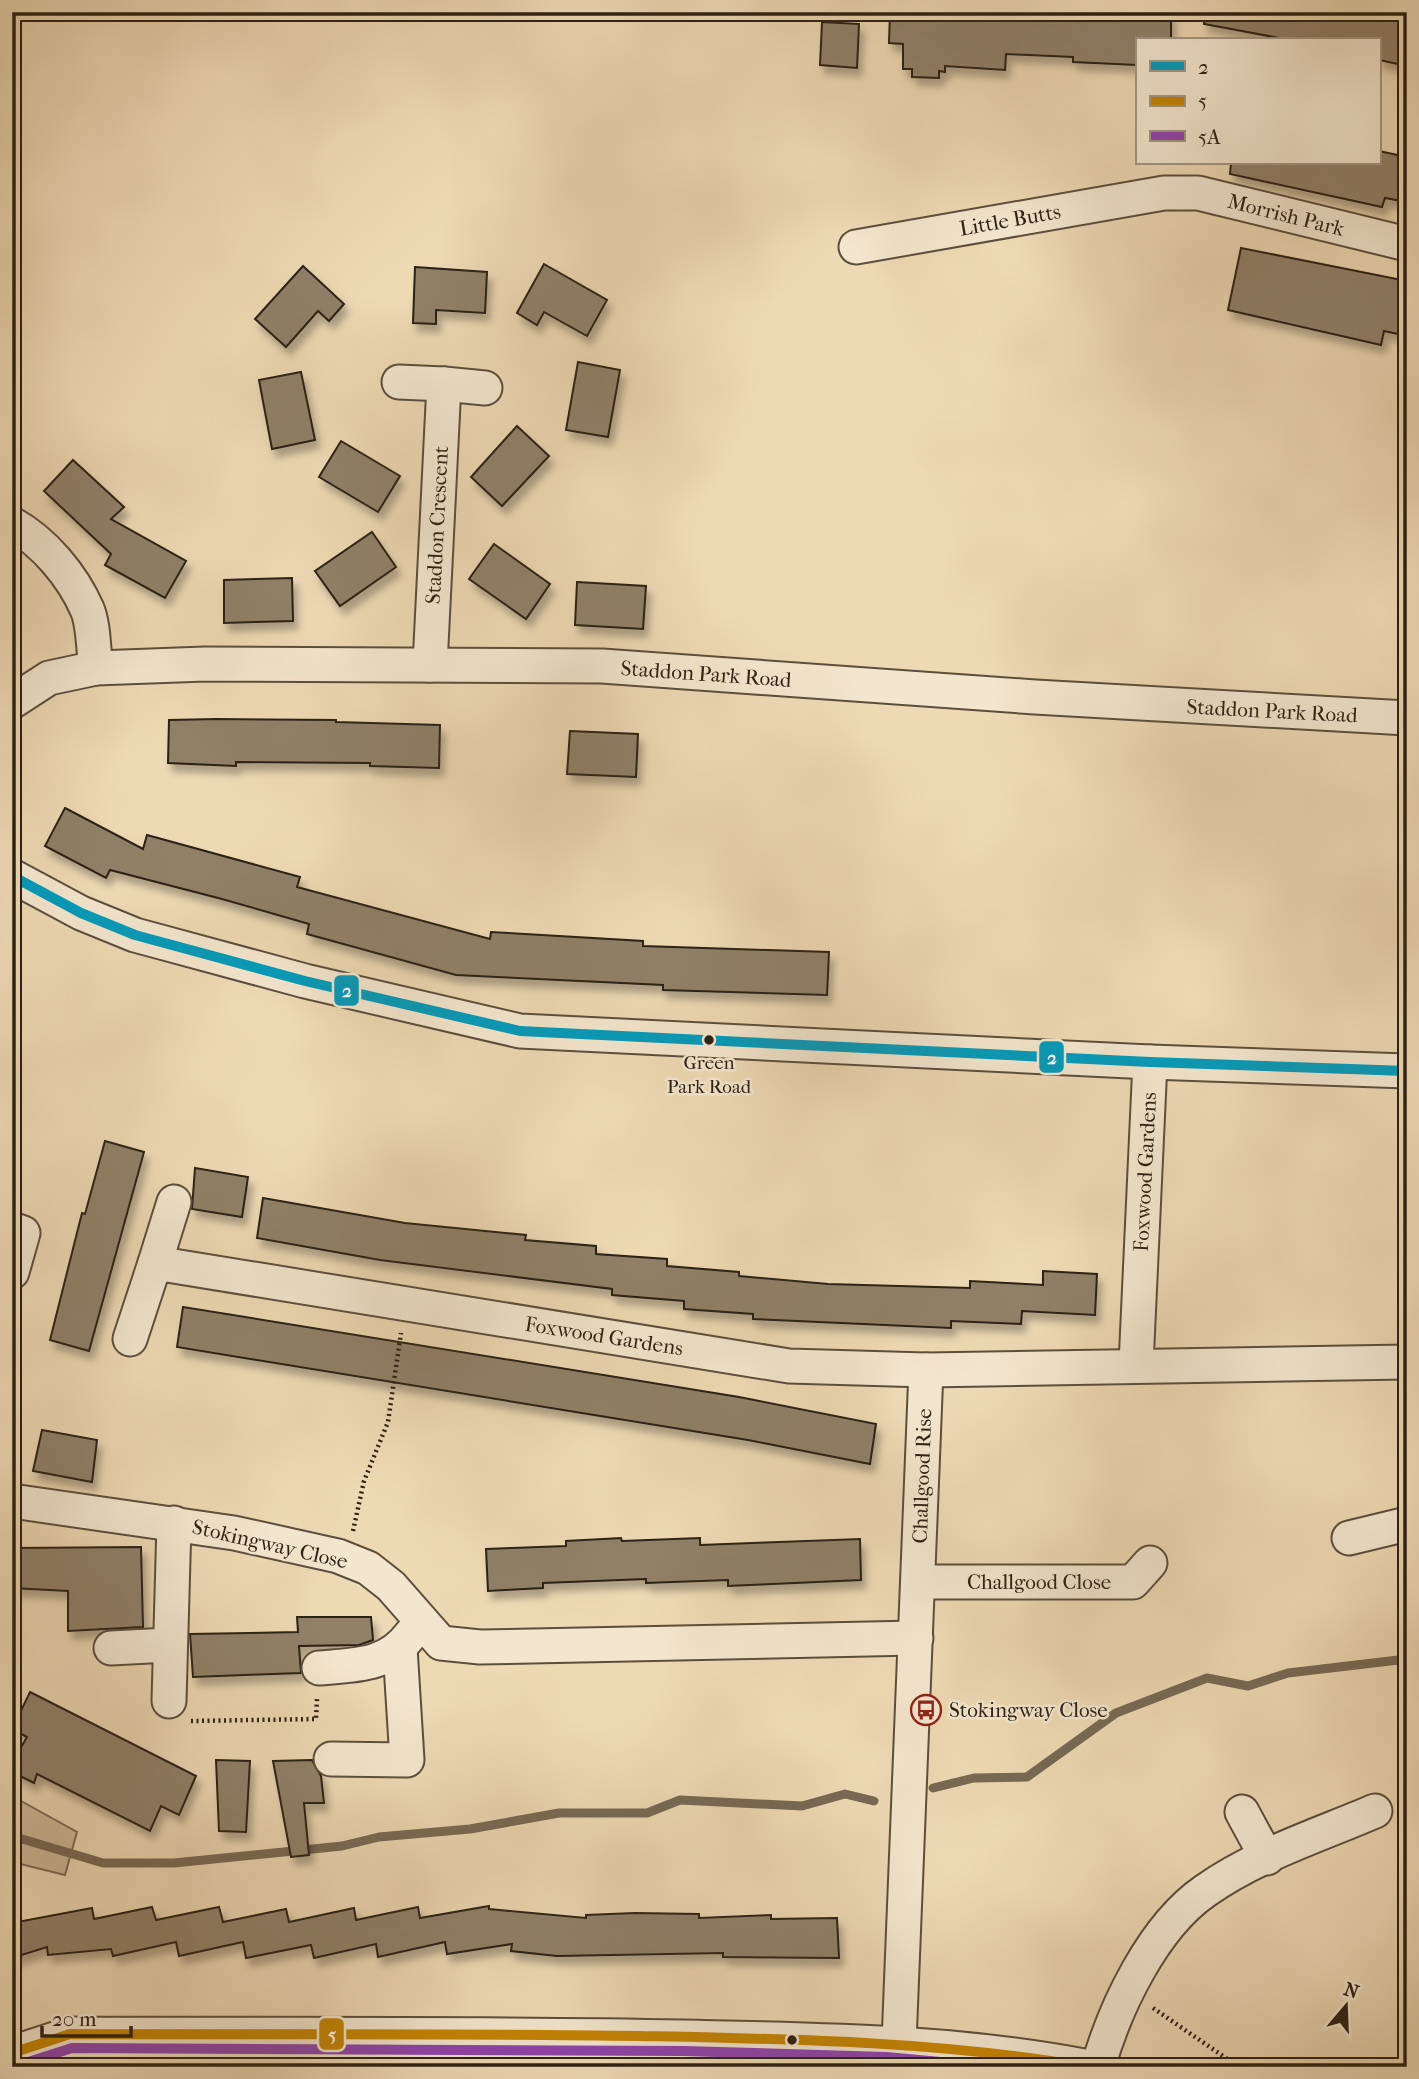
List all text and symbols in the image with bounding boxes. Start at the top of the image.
legend [1136,38,1380,164]
text: 2 [1198,55,1209,79]
text: 5 [1198,89,1207,113]
text: 5A [1198,125,1221,149]
street label: Morrish Park [1225,189,1347,241]
street label: Little Butts [957,199,1063,241]
street label: Staddon Crescent [421,445,453,605]
street label: Staddon Park Road [620,656,793,692]
street label: Staddon Park Road [1186,695,1359,727]
line badge: 2 [333,974,360,1007]
text: 2 [342,980,352,1002]
marker: Green Park Road [702,1033,716,1047]
line badge: 2 [1038,1040,1065,1074]
text: 2 [1047,1047,1057,1069]
place label: Green Park Road [667,1052,752,1098]
street label: Foxwood Gardens [1129,1091,1161,1252]
street label: Foxwood Gardens [523,1312,685,1360]
street label: Challgood Rise [908,1408,936,1544]
street label: Stokingway Close [190,1514,350,1574]
street label: Challgood Close [967,1570,1111,1594]
bus stop icon: Stokingway Close [909,1693,943,1727]
place label: Stokingway Close [949,1698,1108,1722]
north arrow [1310,1970,1380,2040]
text: N [1341,1978,1362,2004]
scale bar [42,1995,131,2039]
text: 20 m [52,2007,97,2031]
line badge: 5 [318,2017,345,2051]
text: 5 [328,2024,336,2046]
unlabelled marker [785,2033,799,2047]

